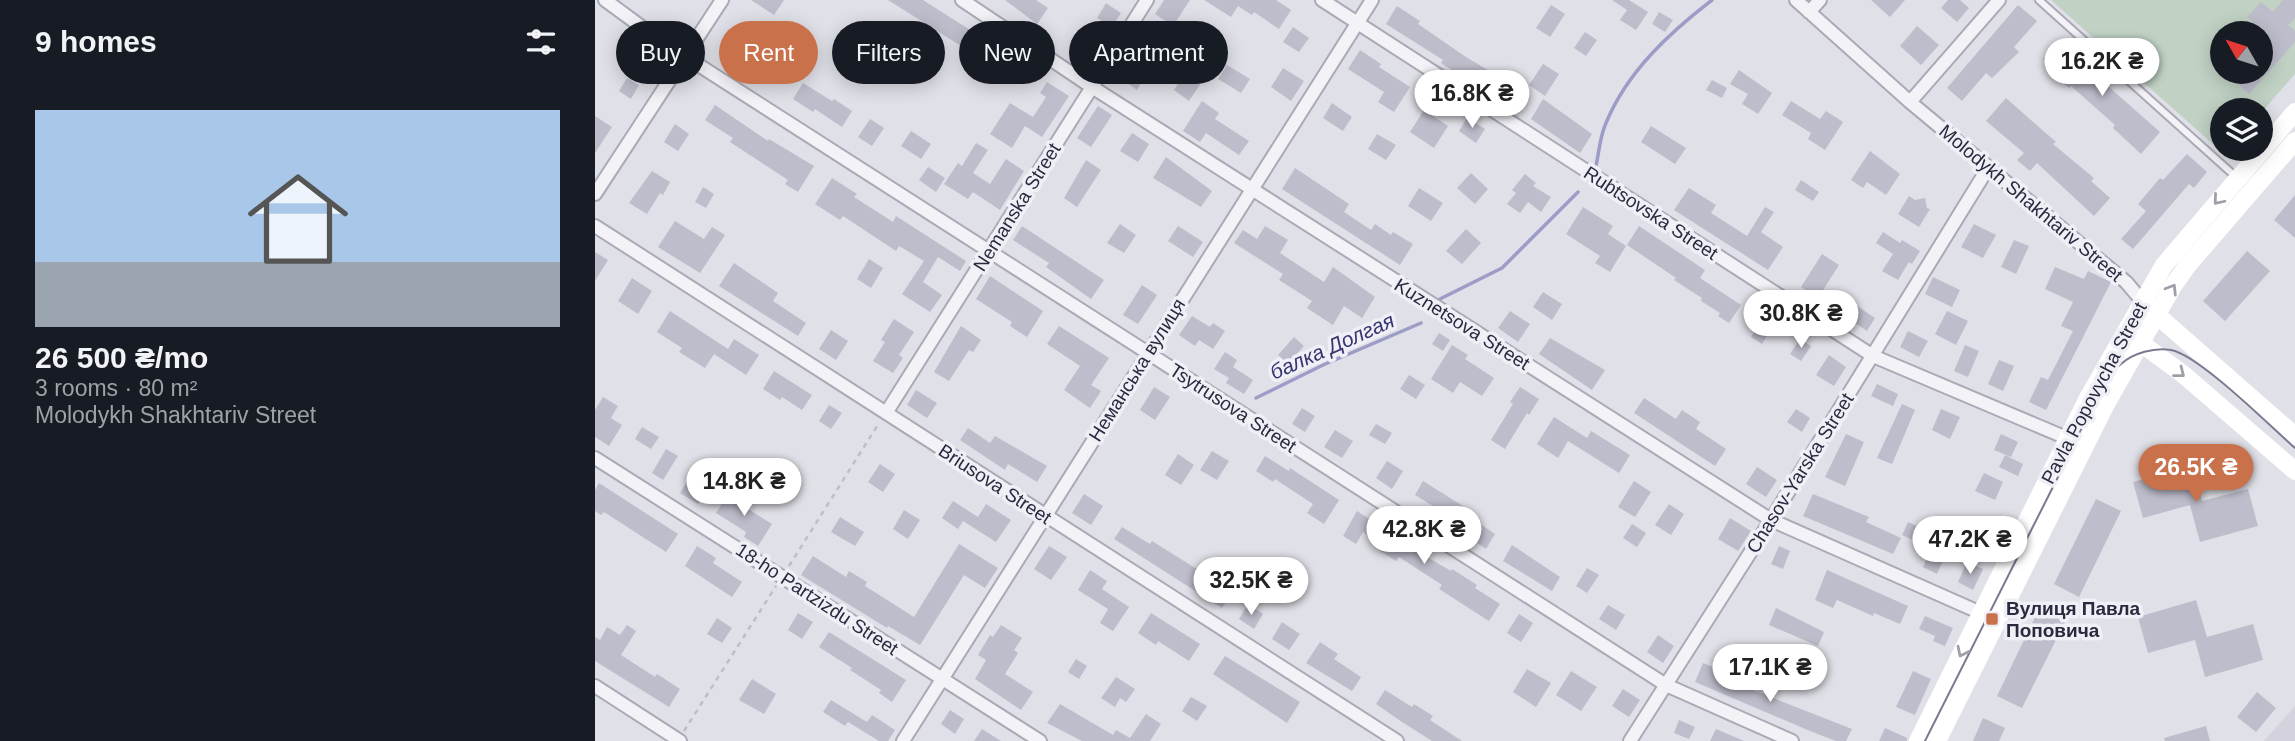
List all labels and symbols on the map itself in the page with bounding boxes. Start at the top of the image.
north arrow [2210,21,2273,84]
pin: 16.2K ₴ [2037,38,2167,98]
pin: 16.8K ₴ [1407,71,1537,130]
street label: Molodykh Shakhtariv Street [1935,120,2127,286]
street label: Nemanska Street [969,139,1065,275]
street label: Rubtsovska Street [1580,162,1722,264]
one-way arrow [2214,193,2227,205]
street label: Kuznetsova Street [1391,274,1534,374]
one-way arrow [2163,284,2176,297]
pin: 30.8K ₴ [1736,290,1866,350]
street label: Неманська вулиця [1085,295,1189,445]
street label: Pavla Popovycha Street [2037,298,2151,487]
water label: балка Долгая [1266,308,1398,384]
street label: Tsytrusova Street [1166,359,1301,457]
one-way arrow [2172,364,2185,377]
street label: Chasov-Yarska Street [1742,389,1858,557]
street label: Briusova Street [935,440,1056,529]
pin: 26.5K ₴ [2131,444,2261,504]
pin: 14.8K ₴ [679,458,809,518]
pin: 42.8K ₴ [1359,506,1489,566]
pin: 47.2K ₴ [1905,516,2035,576]
street label: 18-ho Partzizdu Street [732,539,903,660]
pin: 32.5K ₴ [1186,558,1316,617]
place label: Вулиця Павла Поповича [2006,598,2141,641]
marker: Вулиця Павла Поповича [1984,611,2000,627]
pin: 17.1K ₴ [1705,644,1835,704]
one-way arrow [1956,645,1970,657]

